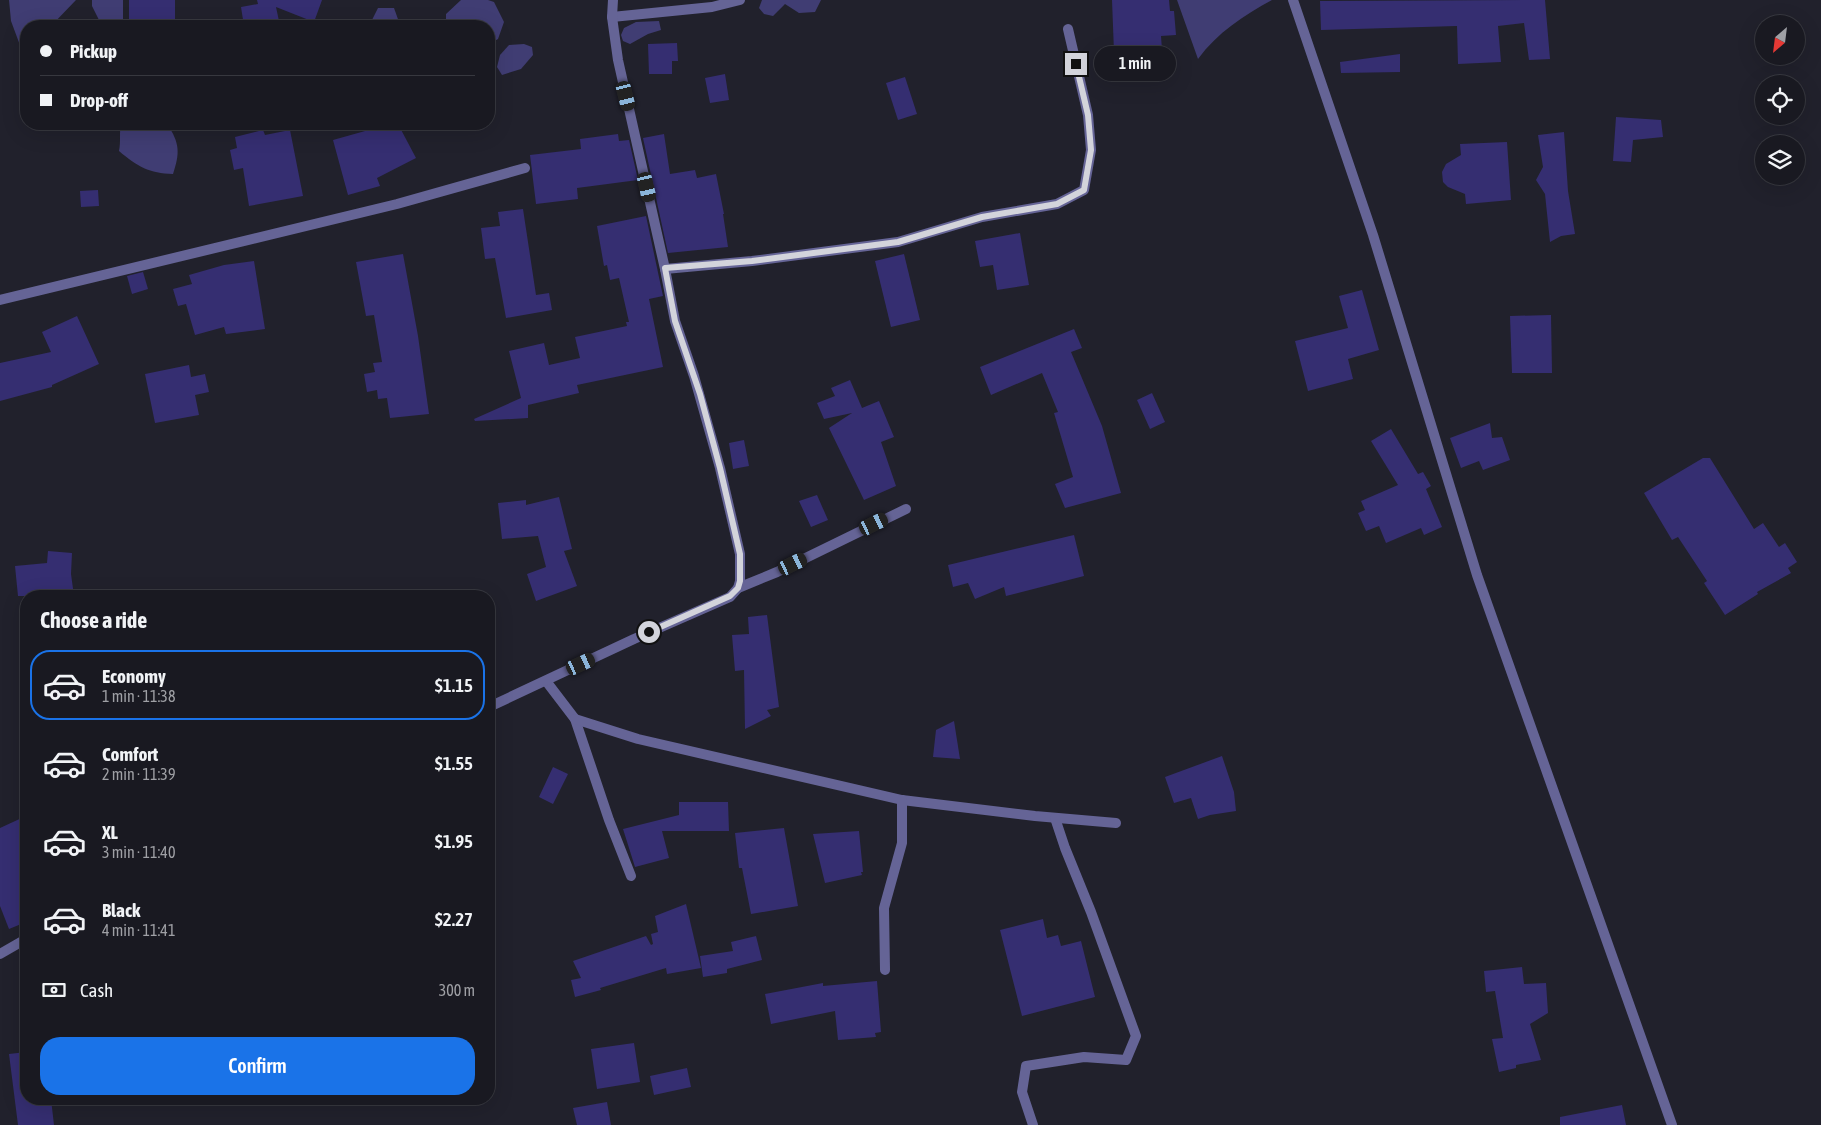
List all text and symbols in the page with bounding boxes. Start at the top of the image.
north arrow [1755,15,1805,65]
map controls [1755,15,1805,185]
text: Pickup [70,40,117,62]
callout: 1 min [1094,46,1176,82]
route end [1065,53,1087,75]
text: 1 min [1119,54,1151,72]
button: locate [1755,75,1805,125]
car [615,80,636,112]
text: Drop-off [70,89,128,111]
button: layers [1755,135,1805,185]
car [636,171,657,203]
car [857,511,890,537]
car [776,551,809,577]
text: Choose a ride [40,607,147,633]
route start [638,621,660,643]
car [564,651,597,677]
icon: car [42,663,87,708]
text: Economy [102,665,166,687]
text: $1.15 [435,674,473,696]
text: 1 min · 11:38 [102,687,175,705]
icon: car [42,741,87,786]
text: Comfort [102,743,158,765]
text: $1.55 [435,752,473,774]
text: 2 min · 11:39 [102,765,175,783]
icon: car [42,819,87,864]
text: XL [102,821,118,843]
text: $1.95 [435,830,473,852]
text: 3 min · 11:40 [102,843,175,861]
icon: car [42,897,87,942]
text: Black [102,899,140,921]
text: $2.27 [435,908,473,930]
text: 4 min · 11:41 [102,921,175,939]
icon: cash [40,976,68,1004]
text: Cash [80,979,113,1001]
text: 300 m [439,981,475,999]
button: Confirm [40,1037,475,1095]

